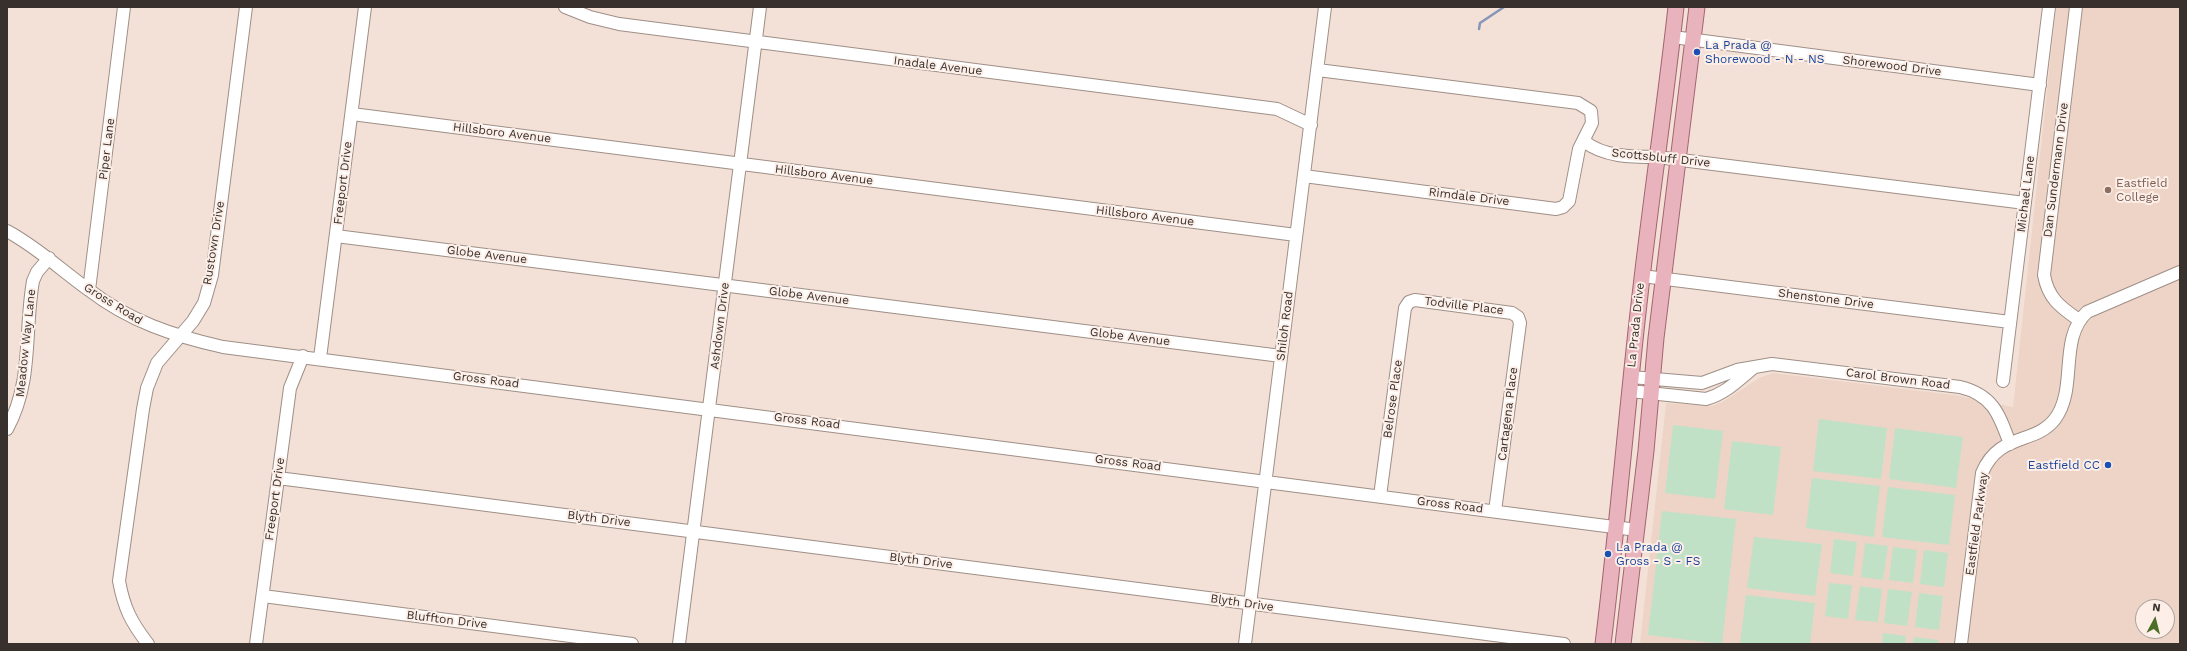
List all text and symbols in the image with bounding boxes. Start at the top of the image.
place label: La Prada @ Shorewood - N - NS [1705,38,1824,66]
marker: La Prada @ Shorewood - N - NS [1692,47,1702,57]
street label: Inadale Avenue [893,53,983,79]
street label: Shorewood Drive [1842,53,1942,79]
street label: Dan Sundermann Drive [2041,102,2071,238]
street label: Piper Lane [96,117,118,181]
street label: Hillsboro Avenue [452,120,552,146]
street label: Freeport Drive [331,141,355,225]
street label: Scottsbluff Drive [1611,146,1711,170]
street label: Michael Lane [2014,155,2038,233]
street label: Hillsboro Avenue [774,162,874,188]
place label: Eastfield College [2116,176,2168,204]
street label: Rimdale Drive [1428,185,1510,209]
marker: Eastfield College [2103,185,2113,195]
street label: Rustown Drive [200,200,228,286]
street label: Hillsboro Avenue [1095,203,1195,229]
street label: Globe Avenue [446,243,528,267]
street label: Gross Road [81,280,145,328]
street label: Ashdown Drive [708,282,732,370]
street label: La Prada Drive [1624,282,1648,368]
street label: Globe Avenue [768,284,850,308]
street label: Shenstone Drive [1777,286,1875,312]
street label: Meadow Way Lane [13,288,39,398]
street label: Shiloh Road [1274,290,1296,362]
street label: Todville Place [1423,294,1505,318]
street label: Globe Avenue [1089,325,1171,349]
street label: Belrose Place [1380,359,1406,439]
street label: Carol Brown Road [1845,365,1951,393]
street label: Cartagena Place [1495,366,1521,462]
street label: Gross Road [452,369,520,391]
street label: Gross Road [773,410,841,432]
street label: Gross Road [1094,452,1162,474]
street label: Freeport Drive [262,457,288,541]
place label: Eastfield CC [2028,458,2100,472]
marker: Eastfield CC [2103,460,2113,470]
street label: Eastfield Parkway [1963,471,1991,577]
street label: Gross Road [1416,494,1484,516]
street label: Blyth Drive [566,508,632,530]
place label: La Prada @ Gross - S - FS [1616,540,1701,568]
marker: La Prada @ Gross - S - FS [1603,549,1613,559]
street label: Blyth Drive [888,550,954,572]
street label: Blyth Drive [1209,591,1275,615]
north arrow [2135,599,2175,639]
text: N [2152,601,2161,615]
street label: Bluffton Drive [406,608,488,632]

